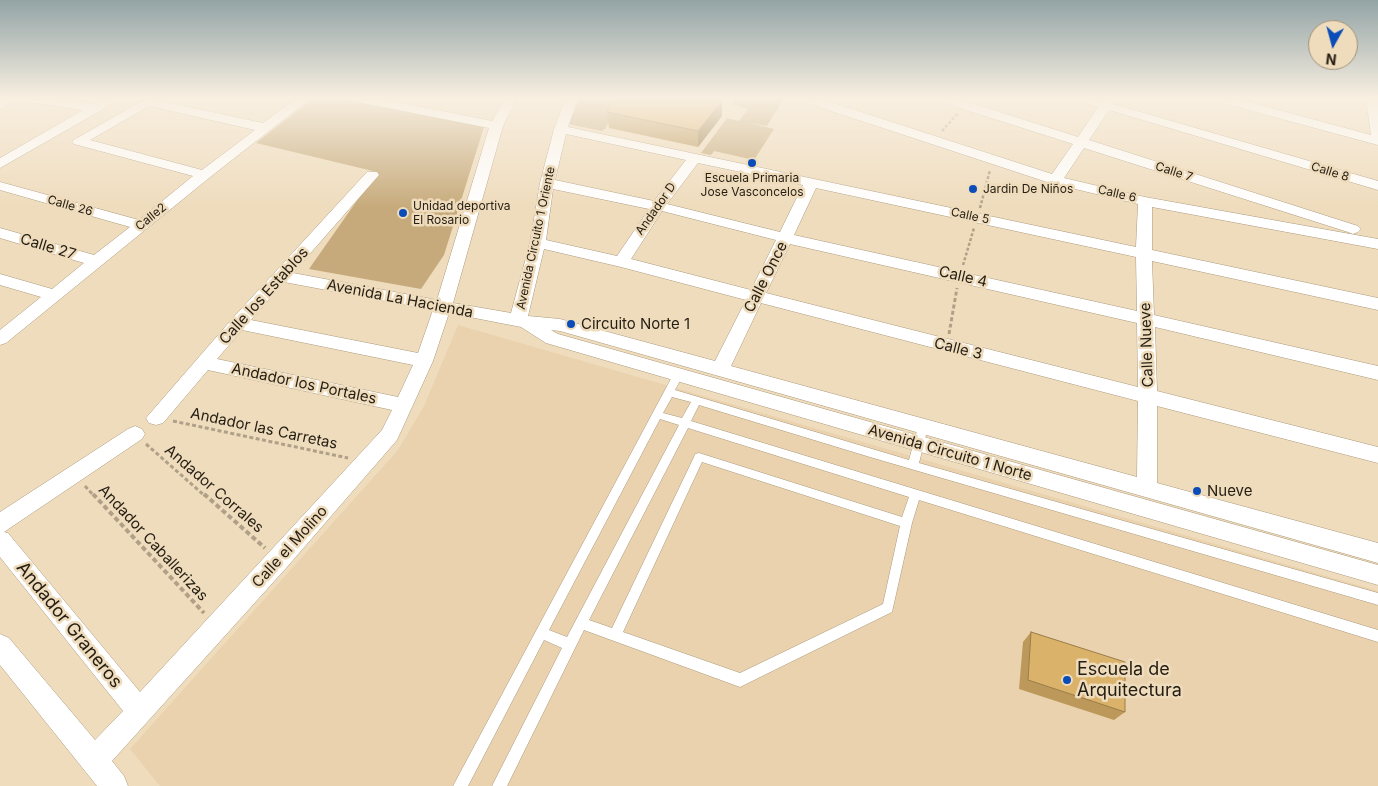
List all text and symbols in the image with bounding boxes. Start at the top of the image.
north arrow [1308,20,1358,70]
text: N [1325,50,1338,68]
marker: Escuela Primaria Jose Vasconcelos [746,157,758,169]
street label: Calle 7 [1153,159,1195,185]
street label: Calle 8 [1309,159,1351,185]
street label: Avenida Circuito 1 Oriente [514,165,558,311]
place label: Escuela Primaria Jose Vasconcelos [701,171,803,199]
street label: Andador D [633,180,679,238]
place label: Jardin De Niños [983,182,1073,196]
marker: Jardin De Niños [967,183,979,195]
street label: Calle 6 [1096,183,1138,205]
street label: Calle 26 [46,193,94,219]
place label: Unidad deportiva El Rosario [413,199,511,227]
street label: Calle2 [133,200,169,234]
street label: Calle 5 [949,205,991,227]
marker: Unidad deportiva El Rosario [397,207,409,219]
street label: Calle 27 [18,230,78,264]
street label: Calle Once [740,238,792,316]
street label: Calle los Establos [216,244,312,348]
street label: Calle 4 [937,263,989,291]
street label: Avenida La Hacienda [325,276,475,322]
street label: Calle Nueve [1137,302,1157,388]
place label: Circuito Norte 1 [581,315,690,333]
marker: Circuito Norte 1 [565,318,577,330]
street label: Calle 3 [932,334,984,364]
street label: Andador los Portales [230,360,378,408]
street label: Andador las Carretas [189,405,339,453]
street label: Avenida Circuito 1 Norte [866,421,1034,485]
street label: Andador Corrales [161,441,267,537]
street label: Andador Caballerizas [95,481,211,605]
place label: Nueve [1207,482,1253,500]
marker: Nueve [1191,485,1203,497]
street label: Calle el Molino [249,502,331,592]
street label: Andador Graneros [12,558,126,692]
place label: Escuela de Arquitectura [1077,659,1182,702]
marker: Escuela de Arquitectura [1061,674,1073,686]

